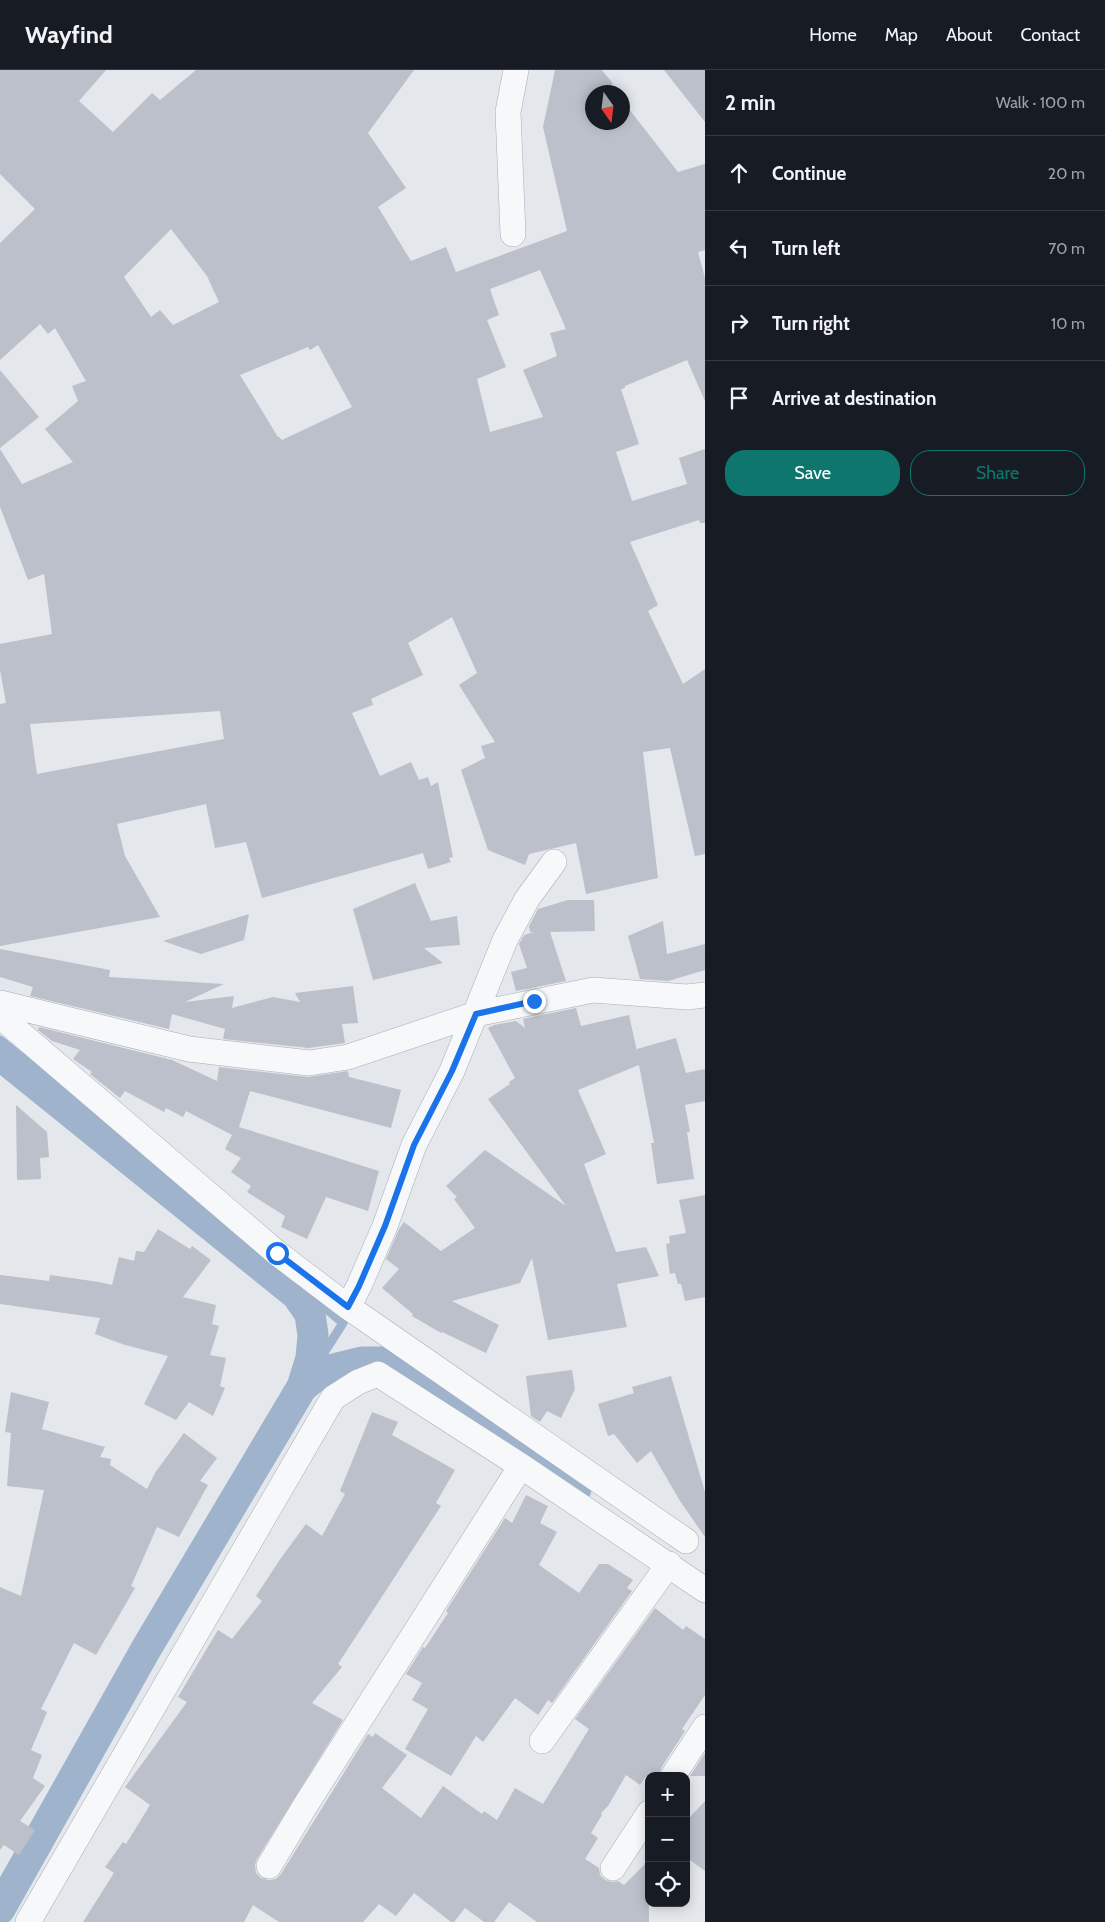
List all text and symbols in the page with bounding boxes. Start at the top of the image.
text: Wayfind [25,20,113,49]
text: Home [809,24,857,46]
text: Map [885,24,918,46]
text: About [946,24,992,46]
text: Contact [1020,24,1080,46]
north arrow [585,85,630,130]
text: 2 min [725,90,776,115]
text: Walk · 100 m [996,93,1085,112]
icon: ahead [725,159,753,187]
text: Continue [772,162,846,185]
text: 20 m [1048,164,1085,183]
icon: left [725,234,753,262]
text: Turn left [772,237,840,260]
text: 70 m [1048,239,1085,258]
icon: right [725,309,753,337]
text: Turn right [772,312,850,335]
text: 10 m [1051,314,1085,333]
icon: arrive [725,384,753,412]
text: Arrive at destination [772,387,936,410]
button: Save [725,450,900,496]
button: Share [910,450,1085,496]
route end [523,990,546,1013]
route start [266,1242,289,1265]
map controls [645,1772,690,1907]
button: + [645,1772,690,1817]
button: − [645,1817,690,1862]
button: locate [645,1862,690,1907]

